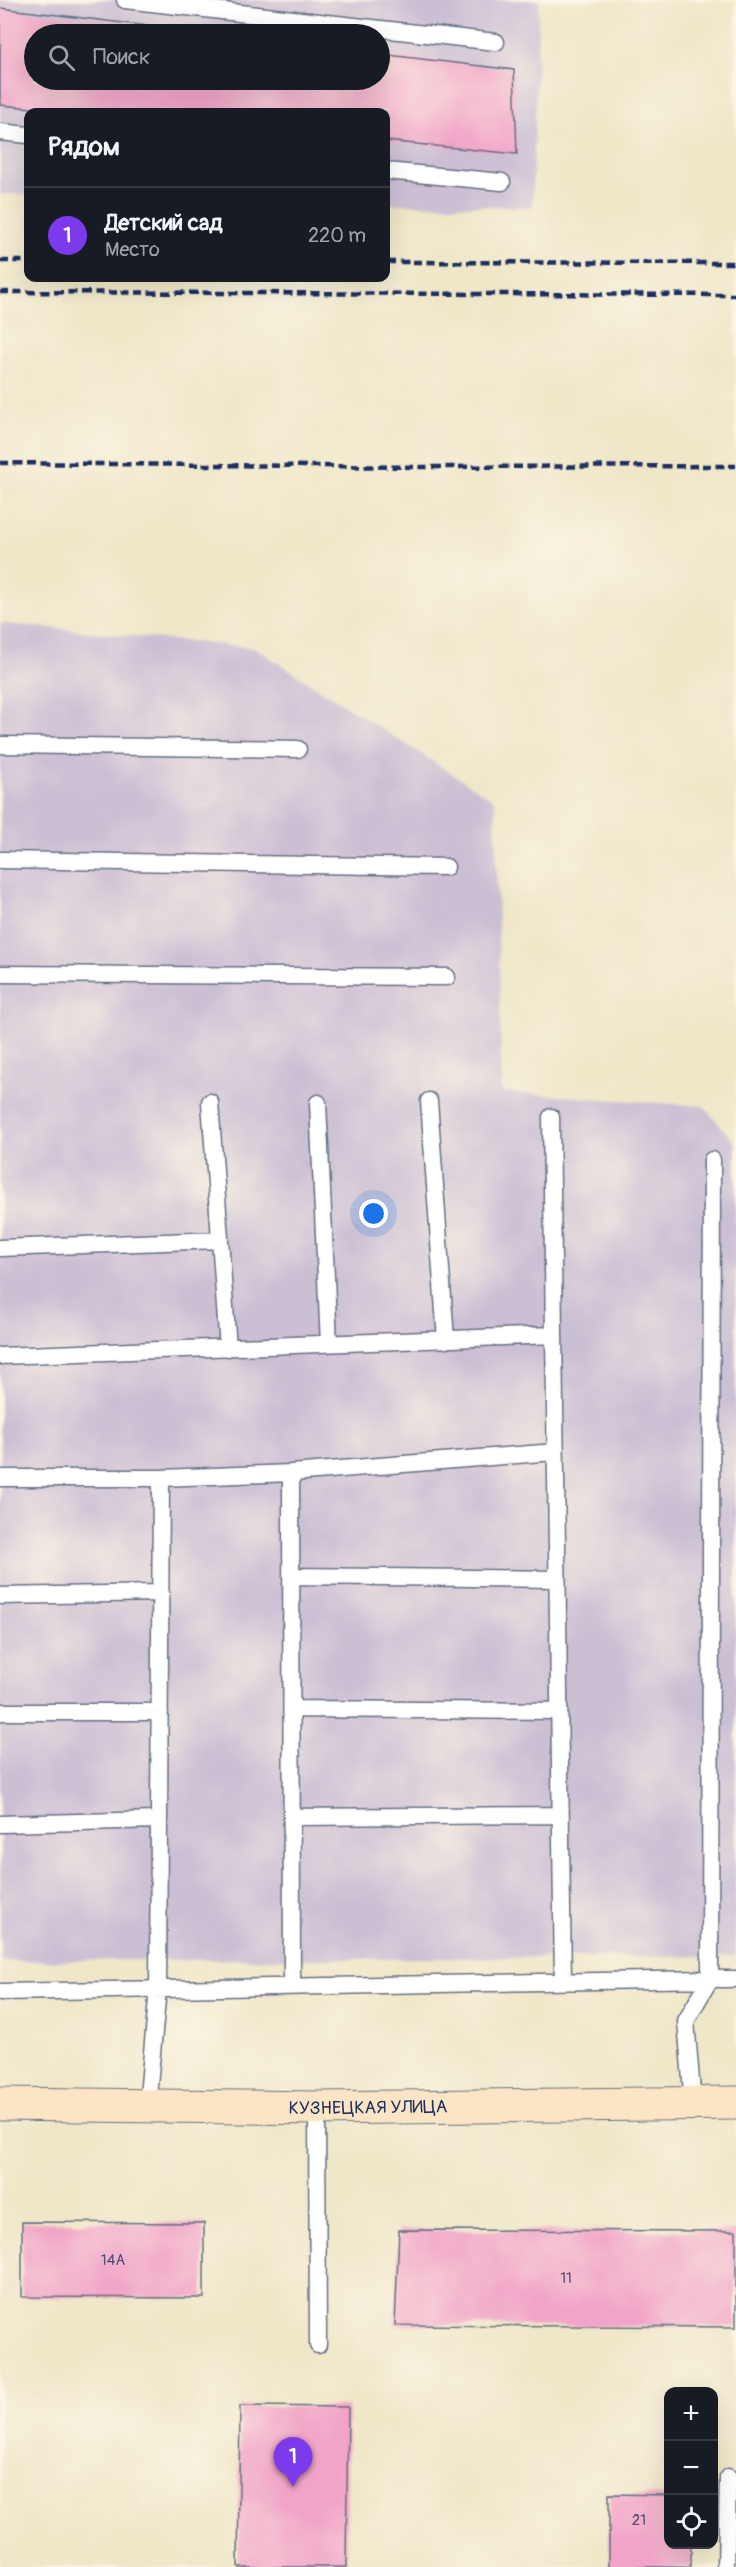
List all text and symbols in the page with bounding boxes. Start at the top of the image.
search box [24,24,390,90]
icon: search [45,41,78,74]
text: Поиск [93,43,150,71]
text: Рядом [48,131,120,163]
text: Детский сад [105,209,222,237]
text: 1 [64,223,71,248]
text: 220 m [308,223,366,248]
text: Место [105,237,160,262]
your location [359,1199,388,1228]
street label: КУЗНЕЦКАЯ УЛИЦА [288,2095,448,2120]
house number: 14А [101,2251,125,2270]
house number: 11 [560,2269,572,2288]
map controls [664,2387,718,2549]
button: + [664,2387,718,2441]
pin: 1 [274,2438,312,2487]
button: − [664,2441,718,2495]
button: locate [664,2495,718,2549]
house number: 21 [632,2511,646,2530]

